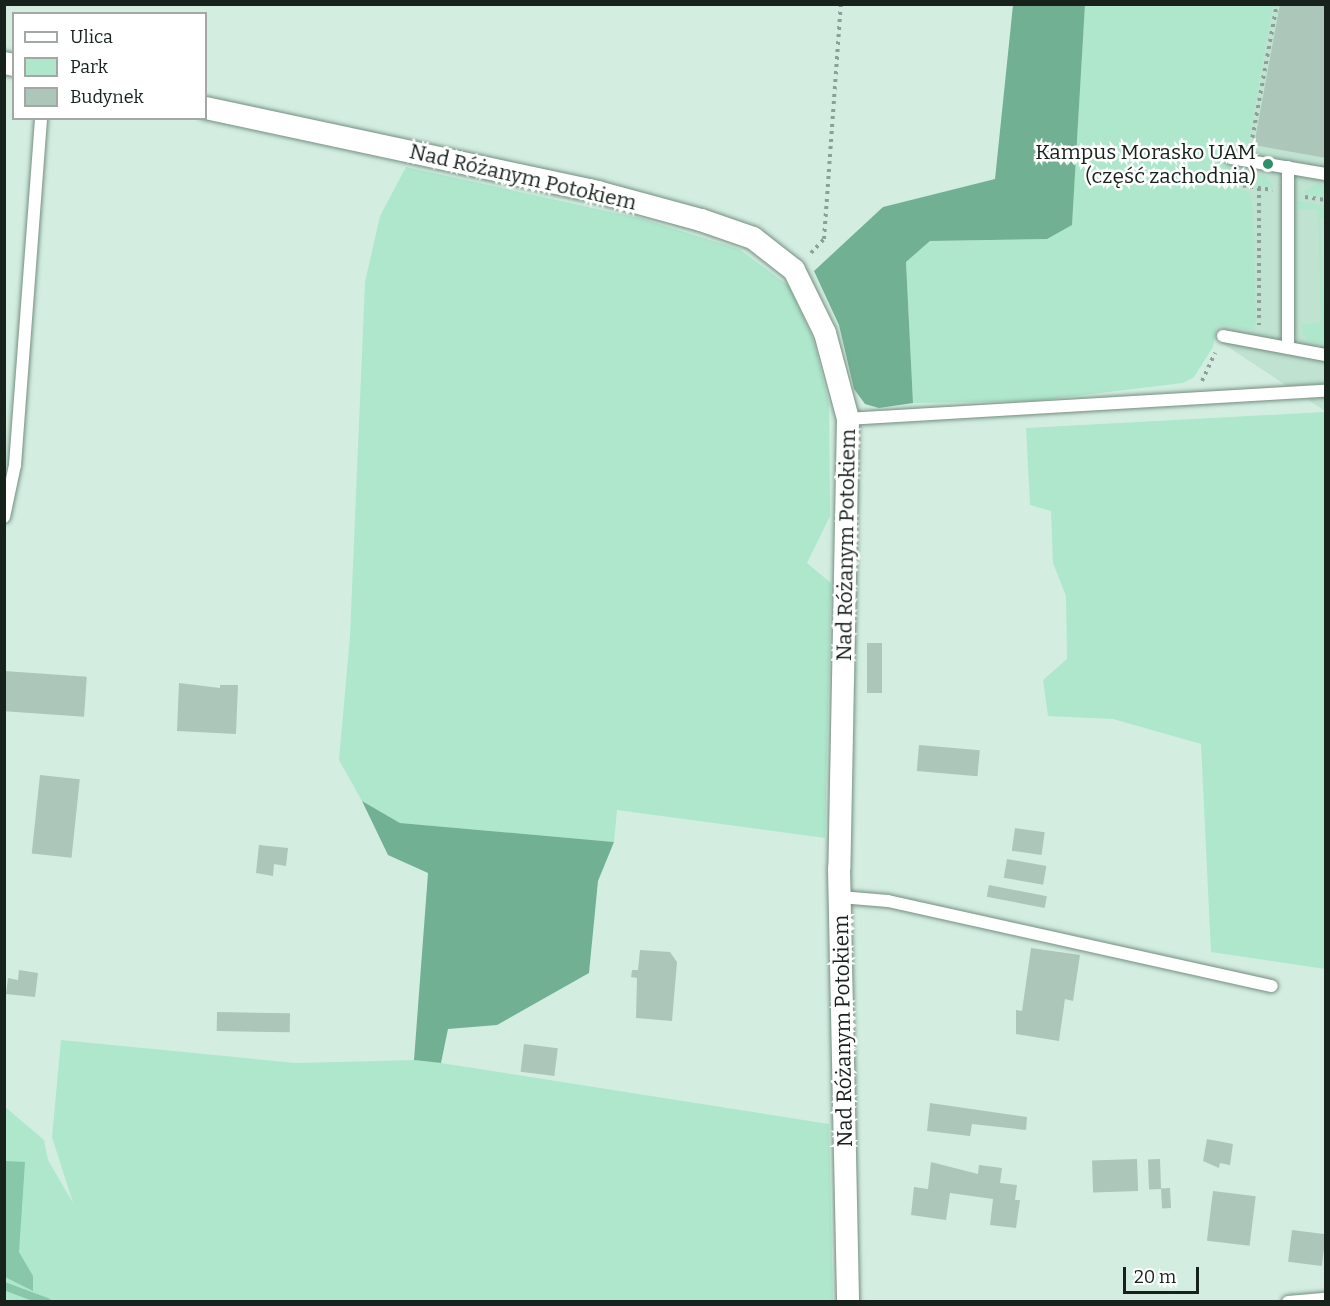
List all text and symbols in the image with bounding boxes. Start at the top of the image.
legend [12,12,207,120]
text: Ulica [70,26,113,48]
text: Park [70,56,108,78]
text: Budynek [70,86,144,108]
street label: Nad Różanym Potokiem [407,139,639,215]
place label: Kampus Morasko UAM (część zachodnia) [1035,139,1256,189]
marker: Kampus Morasko UAM (część zachodnia) [1261,157,1275,171]
street label: Nad Różanym Potokiem [831,429,861,661]
street label: Nad Różanym Potokiem [828,915,858,1147]
scale bar [1126,1255,1202,1293]
text: 20 m [1134,1266,1176,1288]

